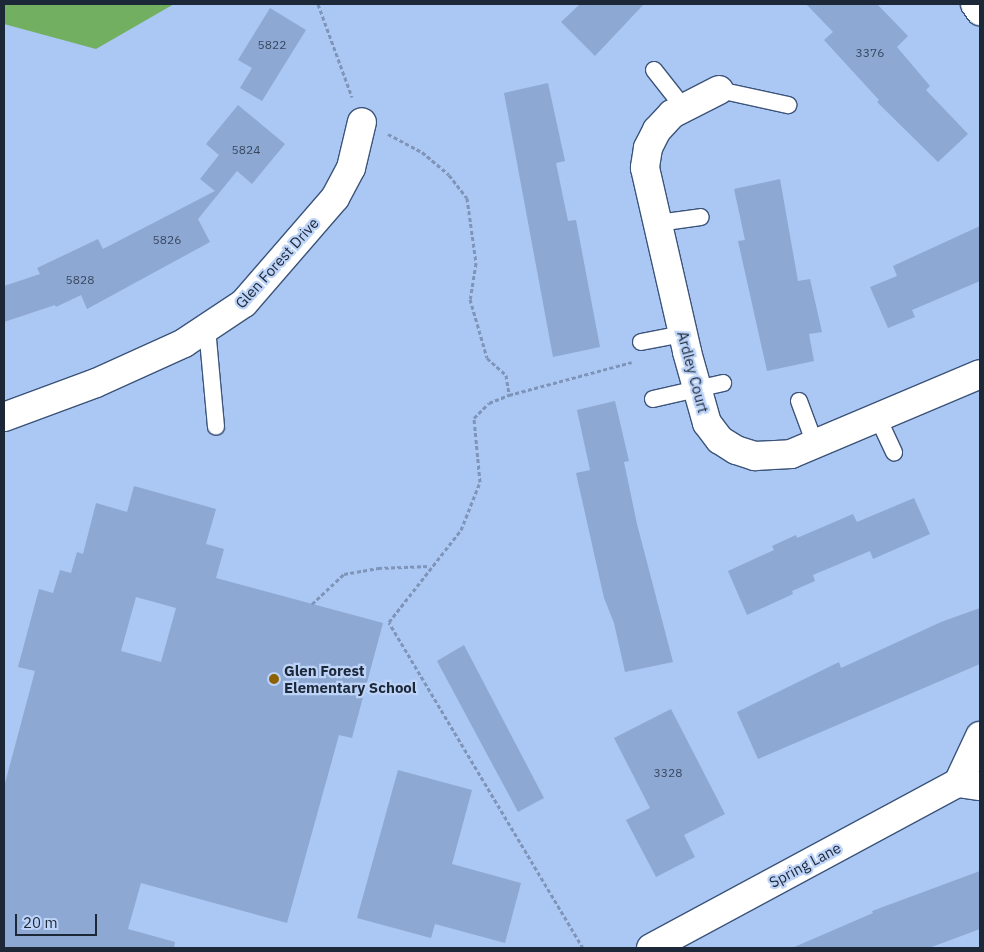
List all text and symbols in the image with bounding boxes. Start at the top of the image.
house number: 5822 [258,38,286,52]
house number: 3376 [856,46,884,60]
house number: 5824 [232,143,260,157]
street label: Glen Forest Drive [232,214,322,312]
house number: 5826 [153,233,181,247]
house number: 5828 [66,273,94,287]
street label: Ardley Court [673,329,713,415]
place label: Glen Forest Elementary School [284,661,416,696]
marker: Glen Forest Elementary School [268,673,280,685]
house number: 3328 [654,766,682,780]
street label: Spring Lane [766,839,844,891]
scale bar [18,904,100,936]
text: 20 m [23,913,58,932]

